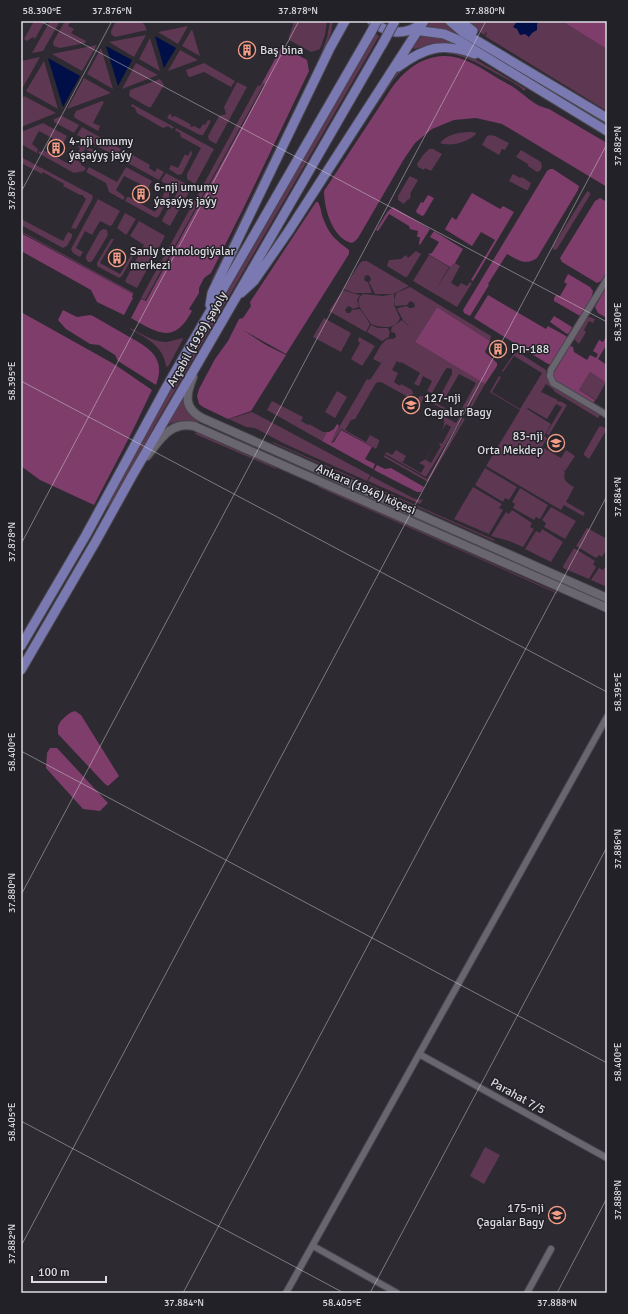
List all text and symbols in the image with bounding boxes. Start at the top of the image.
text: 58.390°E [23,5,62,17]
text: 37.876°N [92,5,132,17]
text: 37.878°N [278,5,318,17]
text: 37.880°N [465,5,505,17]
building icon: Baş bina [237,40,257,60]
place label: Baş bina [260,43,303,58]
text: 37.882°N [612,126,624,166]
place label: 4-nji umumy ýaşaýyş jaýy [69,134,134,163]
building icon: 4-nji umumy ýaşaýyş jaýy [46,138,66,158]
text: 37.876°N [6,170,18,210]
place label: 6-nji umumy ýaşaýyş jaýy [154,180,219,209]
building icon: 6-nji umumy ýaşaýyş jaýy [131,184,151,204]
place label: Sanly tehnologiýalar merkezi [130,244,236,273]
building icon: Sanly tehnologiýalar merkezi [107,248,127,268]
street label: Arçabil (1939) şaýoly [164,289,231,390]
text: 58.390°E [612,302,624,342]
building icon: Рп-188 [488,339,508,359]
place label: Рп-188 [511,342,549,357]
text: 58.395°E [6,361,18,401]
place label: 127-nji Cagalar Bagy [424,391,492,420]
school or university icon: 127-nji Cagalar Bagy [401,395,421,415]
place label: 83-nji Orta Mekdep [477,429,543,458]
school or university icon: 83-nji Orta Mekdep [546,433,566,453]
street label: Ankara (1946) köçesi [314,461,418,518]
text: 37.884°N [612,477,624,517]
text: 37.878°N [6,522,18,562]
text: 58.395°E [612,672,624,712]
text: 58.400°E [6,732,18,772]
text: 37.886°N [612,829,624,869]
text: 37.880°N [6,873,18,913]
text: 58.400°E [612,1042,624,1082]
street label: Parahat 7/5 [488,1075,548,1118]
text: 58.405°E [6,1102,18,1142]
text: 37.888°N [612,1180,624,1220]
place label: 175-nji Çagalar Bagy [476,1201,544,1230]
school or university icon: 175-nji Çagalar Bagy [547,1205,567,1225]
text: 37.882°N [6,1224,18,1264]
scale bar [32,1258,106,1284]
text: 100 m [38,1265,70,1280]
text: 37.884°N [164,1297,204,1309]
text: 58.405°E [323,1297,362,1309]
text: 37.888°N [537,1297,577,1309]

